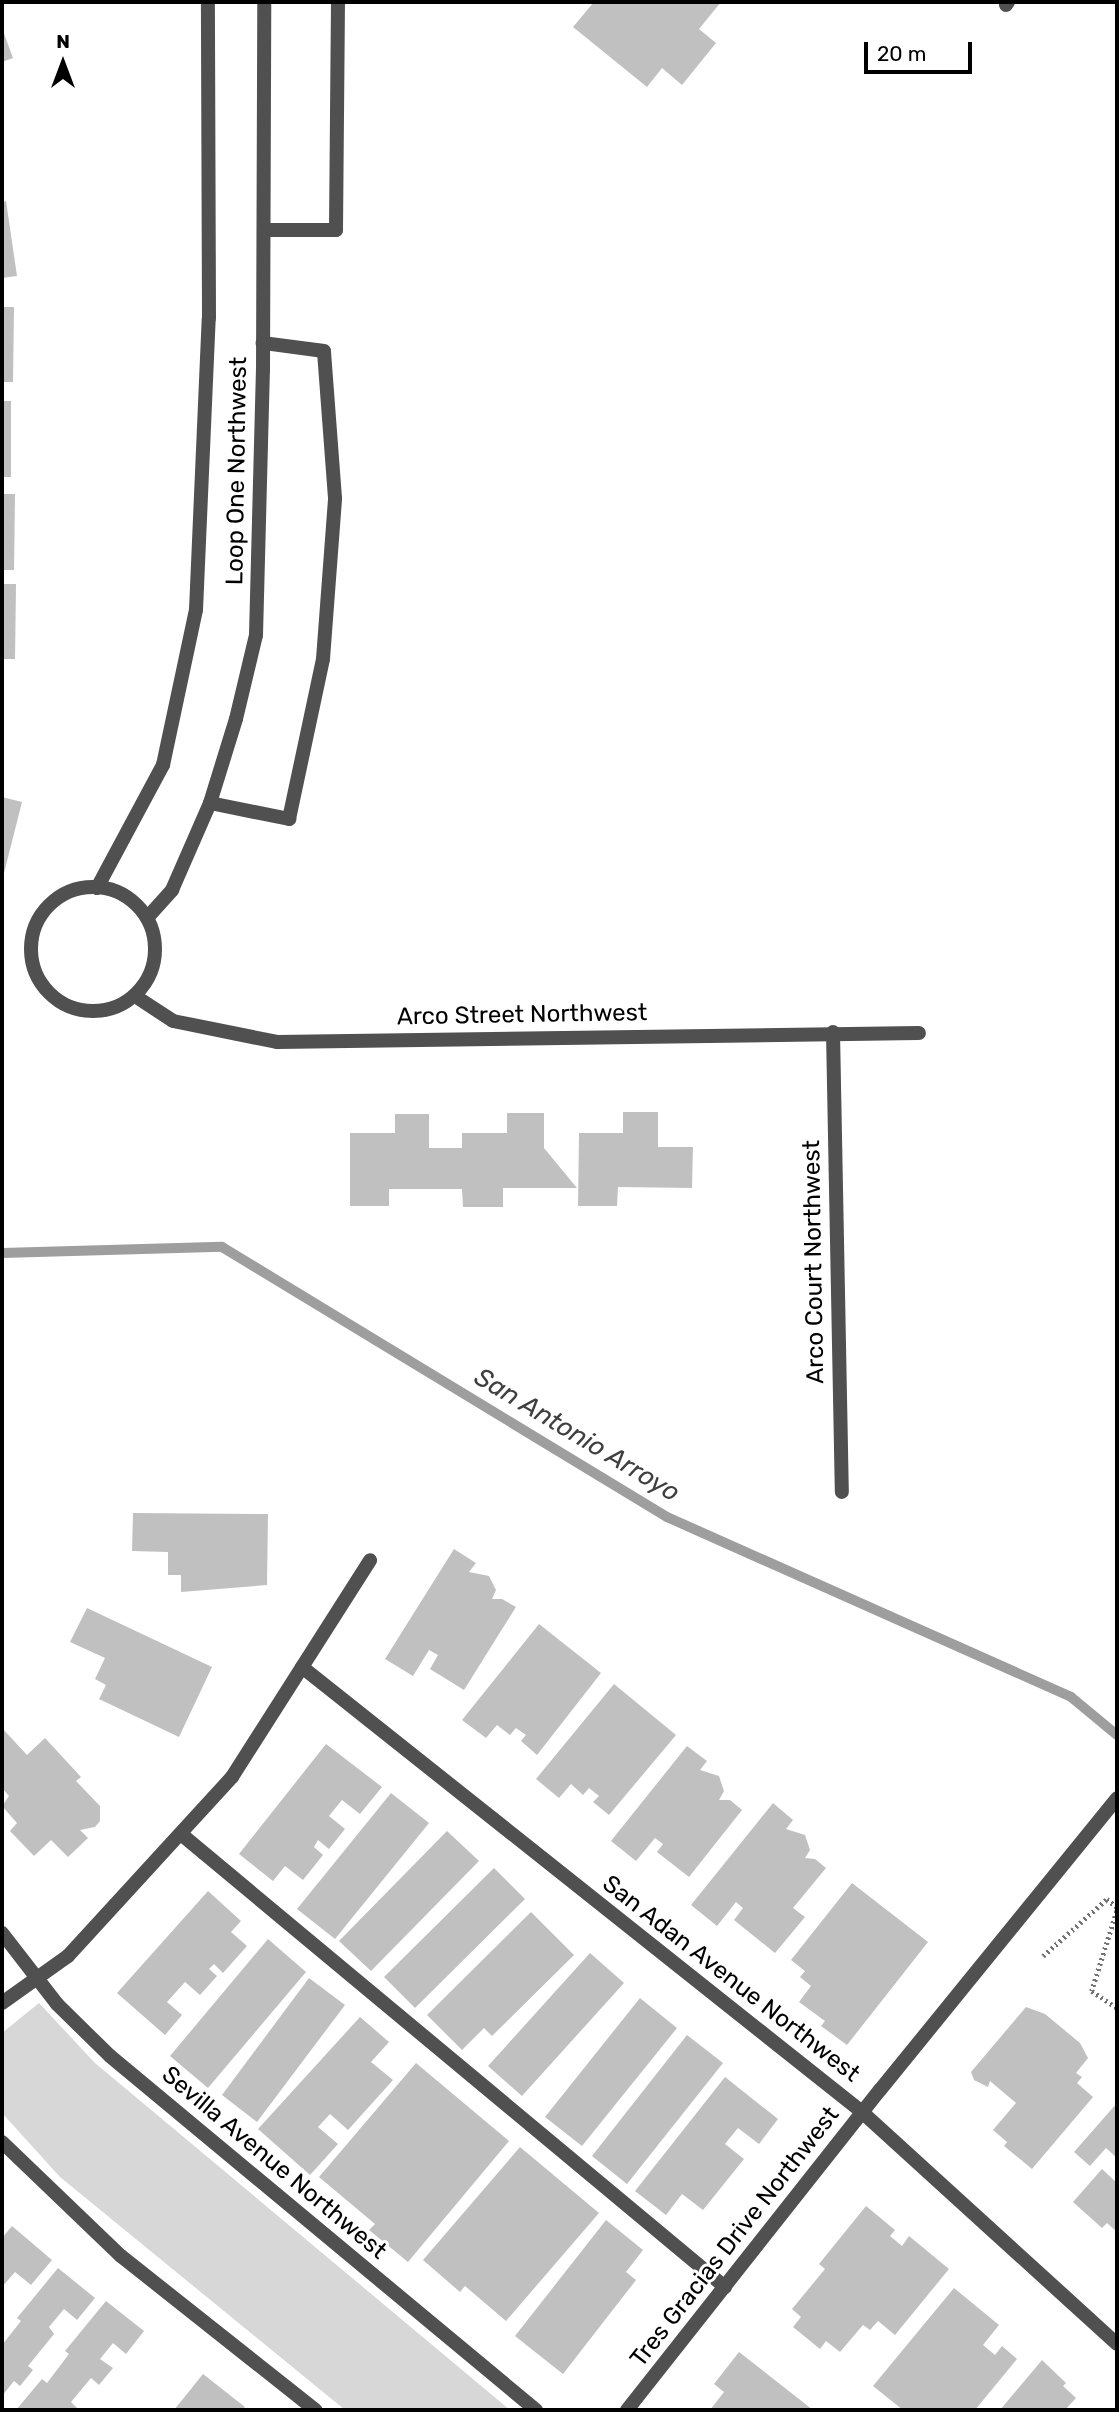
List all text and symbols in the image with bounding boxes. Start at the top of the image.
north arrow [28,28,98,98]
scale bar [867,28,976,72]
text: N [56,30,70,53]
text: 20 m [877,41,926,66]
street label: Loop One Northwest [221,357,253,585]
street label: Arco Street Northwest [397,998,647,1032]
street label: Arco Court Northwest [797,1140,831,1384]
water label: San Antonio Arroyo [468,1361,686,1509]
street label: San Adan Avenue Northwest [596,1869,866,2089]
street label: Sevilla Avenue Northwest [156,2060,392,2266]
street label: Tres Gracias Drive Northwest [624,2101,846,2373]

